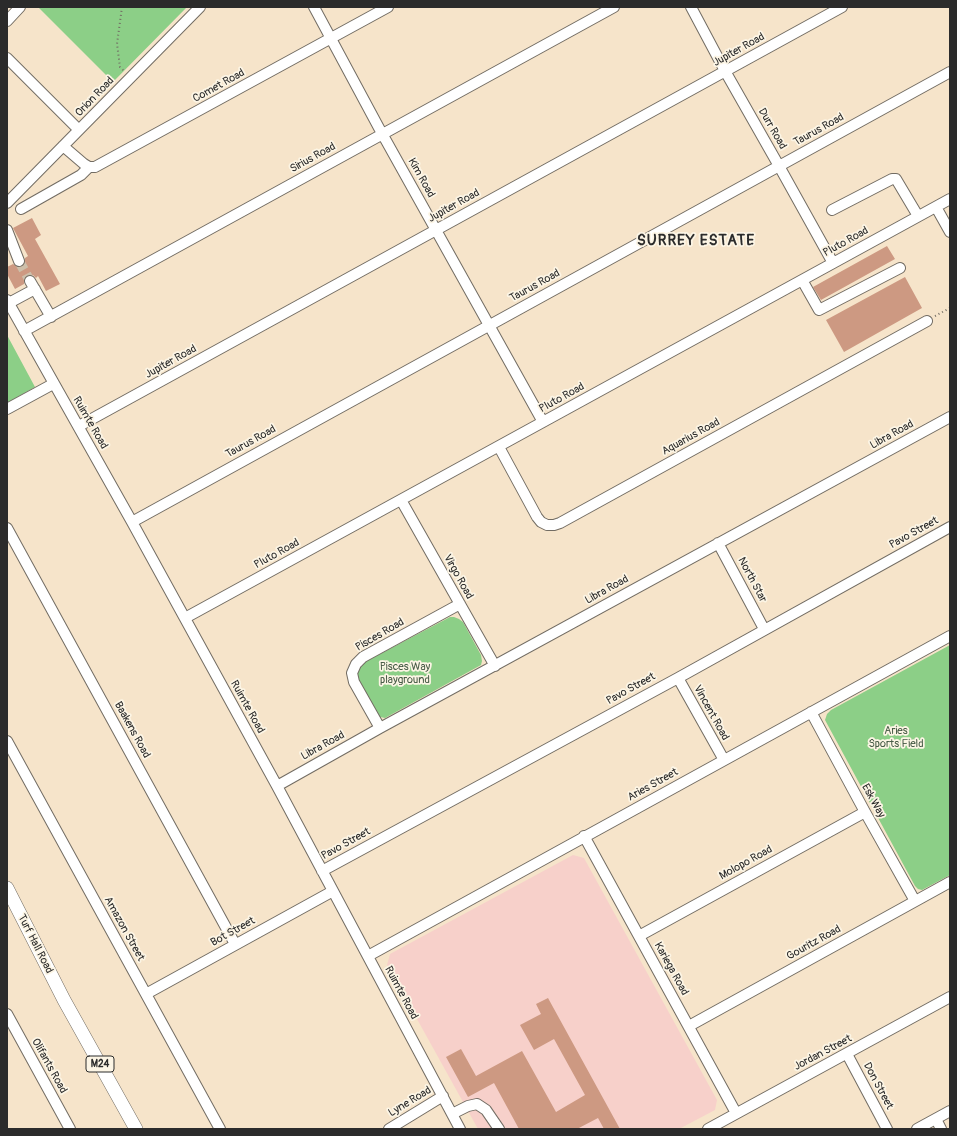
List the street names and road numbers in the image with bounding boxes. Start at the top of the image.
street label: Jupiter Road [711,30,767,70]
street label: Comet Road [191,66,247,106]
street label: Orion Road [73,74,117,120]
street label: Durr Road [755,106,789,152]
street label: Taurus Road [792,111,846,149]
street label: Sirius Road [288,140,338,176]
street label: Kim Road [405,156,437,200]
street label: Jupiter Road [426,186,482,226]
street label: Pluto Road [821,224,871,260]
street label: Taurus Road [508,267,562,305]
street label: Jupiter Road [143,342,199,382]
street label: Pluto Road [537,380,587,416]
street label: Ruimte Road [70,394,110,452]
street label: Aquarius Road [660,416,722,458]
street label: Libra Road [868,418,916,452]
street label: Taurus Road [224,423,278,461]
street label: Pavo Street [887,514,941,552]
street label: Pluto Road [252,536,302,572]
street label: Virgo Road [440,552,476,602]
street label: North Star [735,555,769,605]
street label: Libra Road [583,573,631,607]
street label: Pisces Road [353,616,407,654]
street label: Pavo Street [604,670,658,708]
street label: Ruimte Road [227,678,267,736]
street label: Vincent Road [690,683,732,743]
street label: Baakens Road [111,700,153,760]
street label: Libra Road [299,729,347,763]
street label: Aries Street [625,766,681,804]
street label: Esk Way [858,782,888,820]
street label: Pavo Street [319,825,373,863]
street label: Molopo Road [717,843,775,883]
street label: Amazon Street [101,894,147,964]
street label: Turf Hall Road [14,912,56,976]
street label: Bot Street [208,914,258,950]
street label: Gouritz Road [785,923,843,963]
street label: Kariega Road [651,940,691,998]
street label: Ruimte Road [381,964,421,1022]
street label: Jordan Street [792,1032,854,1074]
street label: Olifants Road [28,1036,70,1096]
road number: M24 [86,1056,114,1072]
street label: Don Street [860,1060,896,1112]
street label: Lyne Road [386,1084,434,1120]

